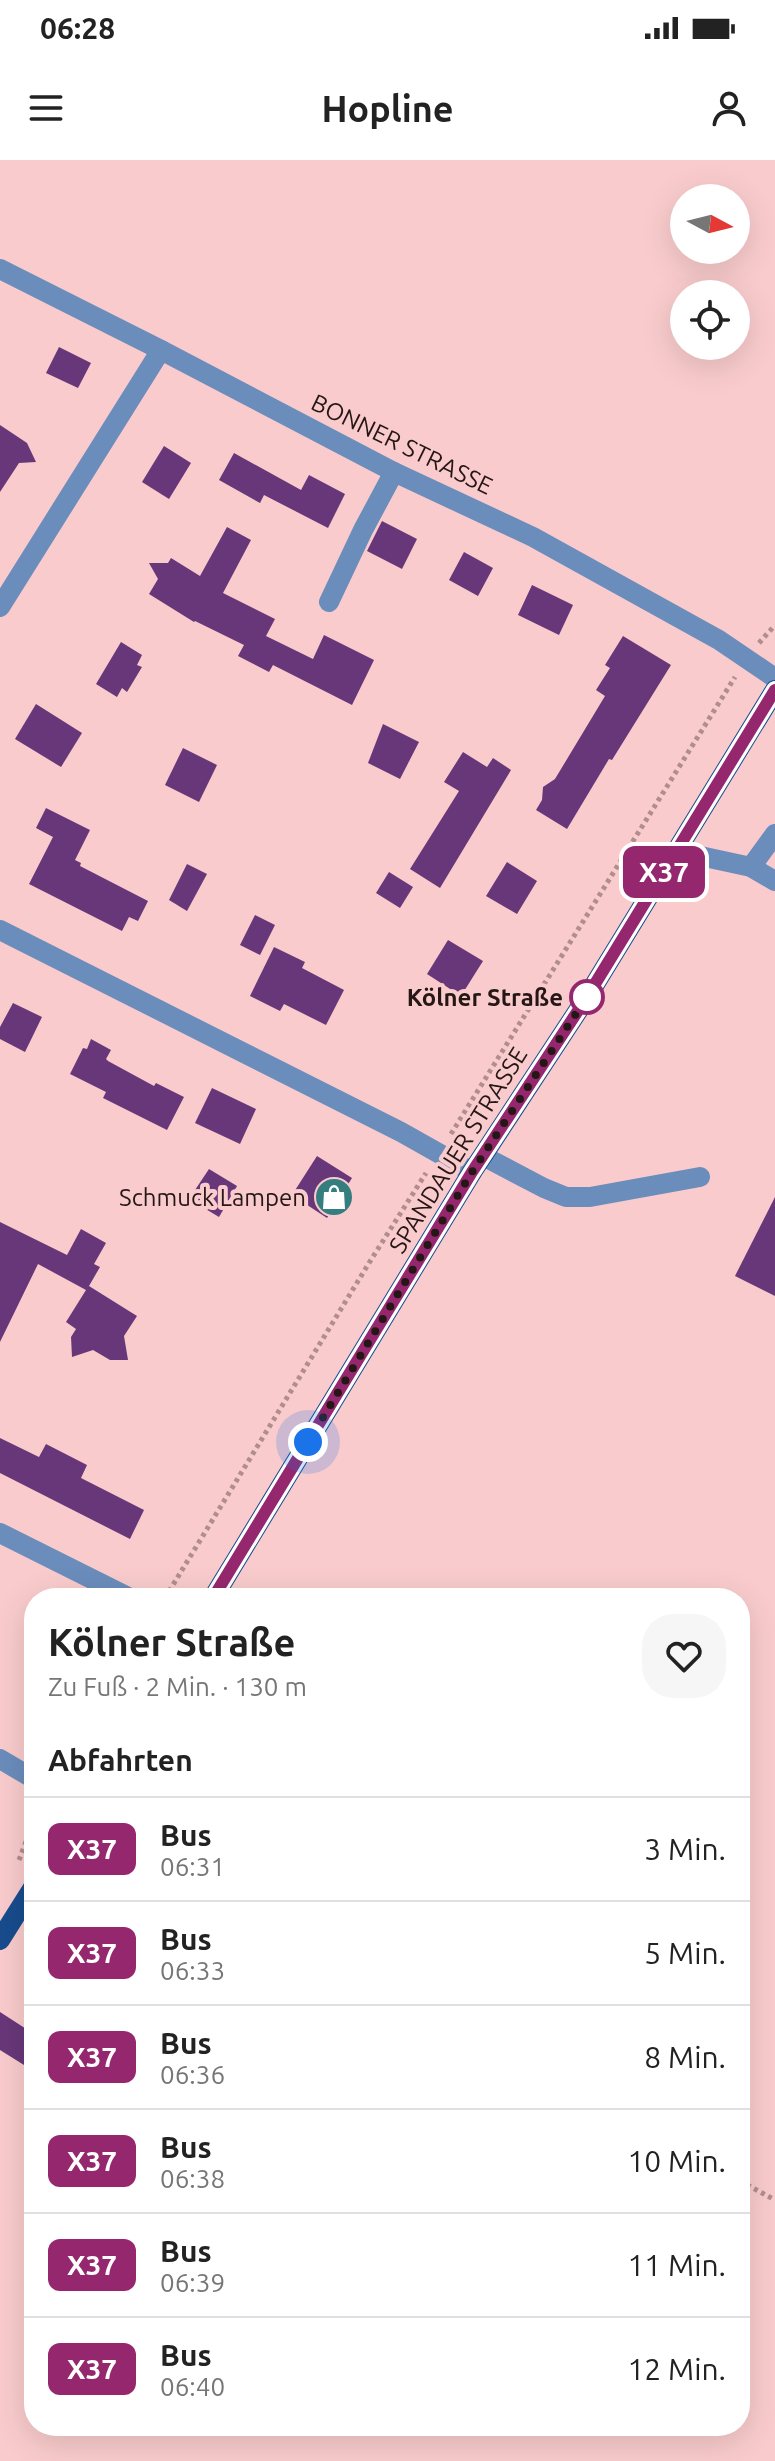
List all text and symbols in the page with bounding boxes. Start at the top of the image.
text: 06:28 [40,11,115,45]
icon: menu [24,86,68,130]
icon: person [707,86,751,130]
text: Hopline [321,88,454,129]
north arrow [670,184,750,264]
map controls [670,184,750,360]
button: locate [670,280,750,360]
street label: BONNER STRASSE [307,388,497,500]
line badge: X37 [618,846,710,898]
text: X37 [639,856,689,887]
marker: Kölner Straße [570,980,604,1014]
place label: Kölner Straße [407,984,563,1011]
street label: SPANDAUER STRASSE [384,1042,532,1258]
shop icon: Schmuck Lampen [313,1176,355,1218]
place label: Schmuck Lampen [119,1184,306,1211]
your location [288,1422,328,1462]
button: heart [642,1614,726,1698]
text: Kölner Straße [48,1621,295,1663]
text: Zu Fuß · 2 Min. · 130 m [48,1672,307,1701]
text: Abfahrten [48,1743,193,1777]
text: Bus [160,1818,212,1852]
text: 3 Min. [644,1832,726,1866]
text: X37 [67,1833,117,1864]
text: 06:31 [160,1852,225,1881]
text: Bus [160,1922,212,1956]
text: 5 Min. [644,1936,726,1970]
text: X37 [67,1937,117,1968]
text: 06:33 [160,1956,225,1985]
text: Bus [160,2026,212,2060]
text: 8 Min. [644,2040,726,2074]
text: X37 [67,2041,117,2072]
text: 06:36 [160,2060,225,2089]
text: Bus [160,2130,212,2164]
text: 10 Min. [627,2144,726,2178]
text: X37 [67,2145,117,2176]
text: 06:38 [160,2164,225,2193]
text: Bus [160,2234,212,2268]
text: 11 Min. [627,2248,726,2282]
text: X37 [67,2249,117,2280]
text: 06:39 [160,2268,225,2297]
text: Bus [160,2338,212,2372]
text: 12 Min. [627,2352,726,2386]
text: X37 [67,2353,117,2384]
text: 06:40 [160,2372,225,2401]

